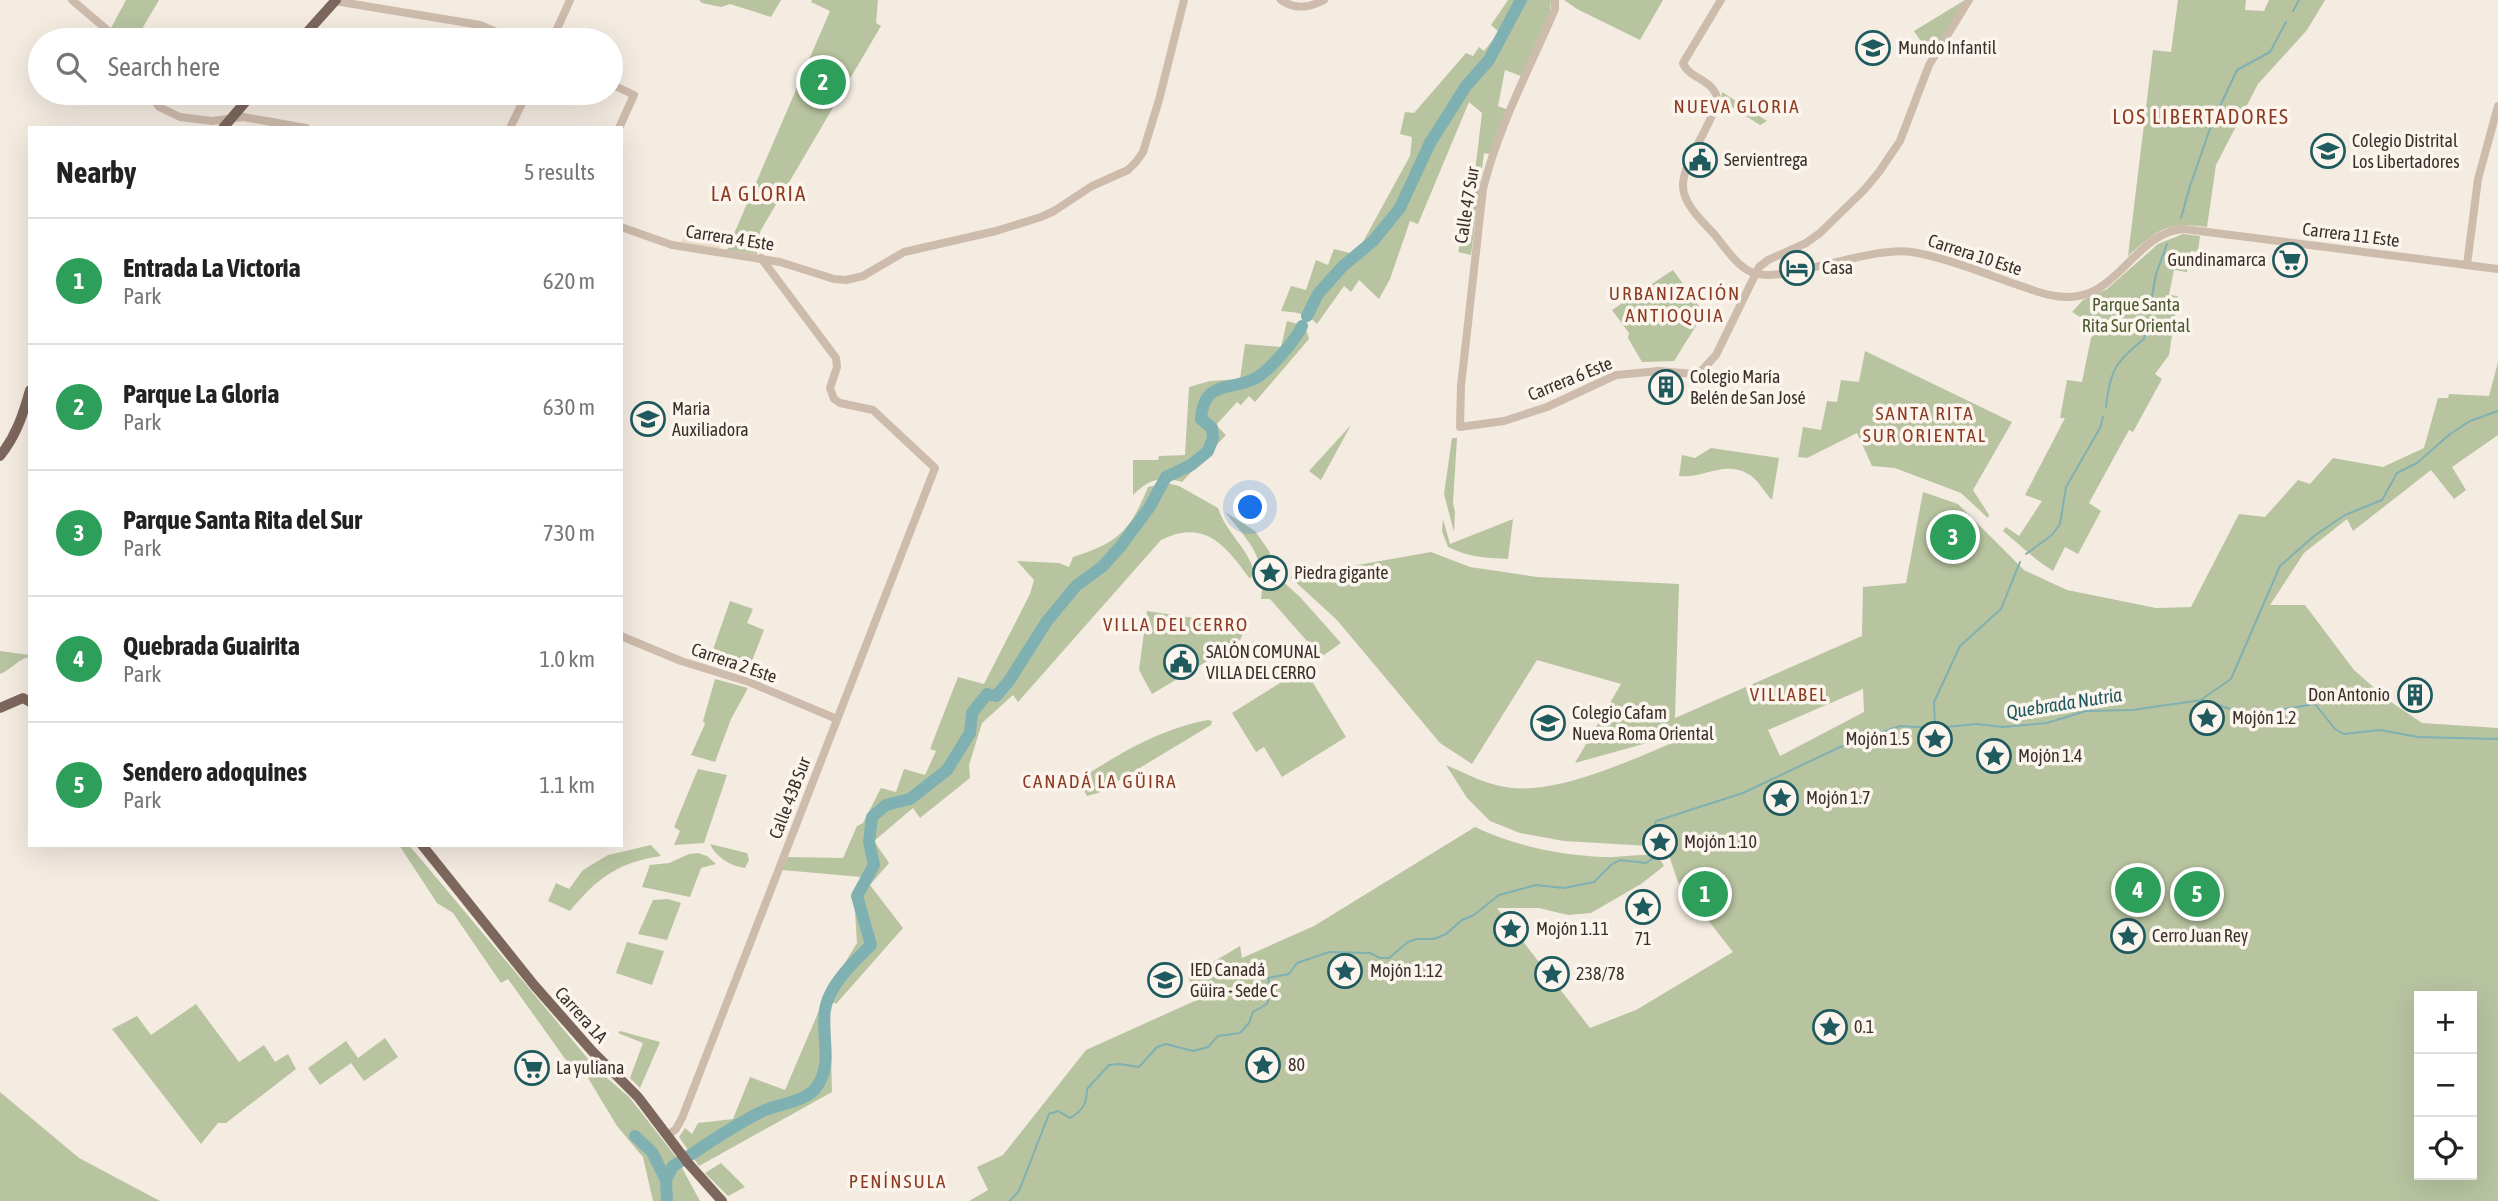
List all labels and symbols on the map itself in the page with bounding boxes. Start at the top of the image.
school or university icon: Mundo Infantil [1854,29,1892,67]
place label: Mundo Infantil [1898,37,1997,58]
pin: 2 [800,56,846,108]
district label: NUEVA GLORIA [1673,95,1801,117]
district label: LOS LIBERTADORES [2112,104,2290,128]
place label: Colegio Distrital Los Libertadores [2352,130,2460,172]
school or university icon: Colegio Distrital Los Libertadores [2309,132,2347,170]
public building icon: Servientrega [1681,141,1719,179]
place label: Servientrega [1724,149,1808,170]
street label: Calle 47 Sur [1450,164,1483,245]
district label: LA GLORIA [711,181,807,205]
street label: Carrera 11 Este [2301,218,2401,251]
street label: Carrera 4 Este [684,220,776,255]
street label: Carrera 10 Este [1925,229,2025,280]
supermarket icon: Gundinamarca [2271,241,2309,279]
hotel icon: Casa [1778,249,1816,287]
place label: Gundinamarca [2168,249,2266,270]
place label: Casa [1822,257,1853,278]
district label: URBANIZACIÓN ANTIOQUIA [1609,282,1741,326]
park label: Parque Santa Rita Sur Oriental [2082,294,2190,336]
street label: Carrera 6 Este [1525,352,1615,405]
place label: Colegio María Belén de San José [1690,366,1806,408]
building icon: Colegio María Belén de San José [1647,368,1685,406]
place label: Maria Auxiliadora [672,398,749,440]
school or university icon: Maria Auxiliadora [629,400,667,438]
district label: SANTA RITA SUR ORIENTAL [1863,402,1987,446]
your location [1233,490,1267,524]
pin: 3 [1930,511,1976,563]
place icon: Piedra gigante [1251,554,1289,592]
place label: Piedra gigante [1294,562,1389,583]
district label: VILLA DEL CERRO [1103,613,1249,635]
street label: Carrera 2 Este [689,638,780,687]
place label: SALÓN COMUNAL VILLA DEL CERRO [1206,641,1320,683]
public building icon: SALÓN COMUNAL VILLA DEL CERRO [1162,643,1200,681]
building icon: Don Antonio [2396,676,2434,714]
district label: VILLABEL [1750,683,1828,705]
water label: Quebrada Nutria [2005,683,2124,723]
place label: Don Antonio [2308,684,2390,705]
place icon: Mojón 1.2 [2188,699,2226,737]
place label: Colegio Cafam Nueva Roma Oriental [1572,702,1714,744]
school or university icon: Colegio Cafam Nueva Roma Oriental [1529,704,1567,742]
place label: Mojón 1.2 [2232,707,2296,728]
place icon: Mojón 1.5 [1916,720,1954,758]
place label: Mojón 1.5 [1846,728,1910,749]
place icon: Mojón 1.4 [1975,737,2013,775]
place label: Mojón 1.4 [2018,745,2082,766]
street label: Calle 43B Sur [764,753,815,842]
district label: CANADÁ LA GÜIRA [1022,770,1178,792]
place icon: Mojón 1.7 [1762,779,1800,817]
place label: Mojón 1.7 [1806,787,1870,808]
place icon: Mojón 1.10 [1641,823,1679,861]
place label: Mojón 1.10 [1684,831,1757,852]
pin: 4 [2115,864,2161,916]
pin: 1 [1682,868,1728,920]
pin: 5 [2174,868,2220,920]
place icon: 71 [1624,888,1662,926]
place icon: Mojón 1.11 [1492,910,1530,948]
place icon: Cerro Juan Rey [2109,917,2147,955]
place label: Mojón 1.11 [1536,918,1609,939]
place label: Cerro Juan Rey [2152,925,2248,946]
place label: 71 [1635,928,1651,949]
place icon: Mojón 1.12 [1326,952,1364,990]
place icon: 238/78 [1533,955,1571,993]
place label: IED Canadá Güira - Sede C [1190,959,1278,1001]
place label: Mojón 1.12 [1370,960,1443,981]
school or university icon: IED Canadá Güira - Sede C [1146,961,1184,999]
place label: 238/78 [1576,963,1624,984]
street label: Carrera 1A [551,982,612,1047]
place icon: 0.1 [1811,1008,1849,1046]
place label: 0.1 [1854,1016,1874,1037]
place icon: 80 [1244,1046,1282,1084]
supermarket icon: La yuliana [513,1049,551,1087]
place label: 80 [1288,1054,1305,1075]
place label: La yuliana [556,1057,624,1078]
district label: PENÍNSULA [849,1170,947,1192]

